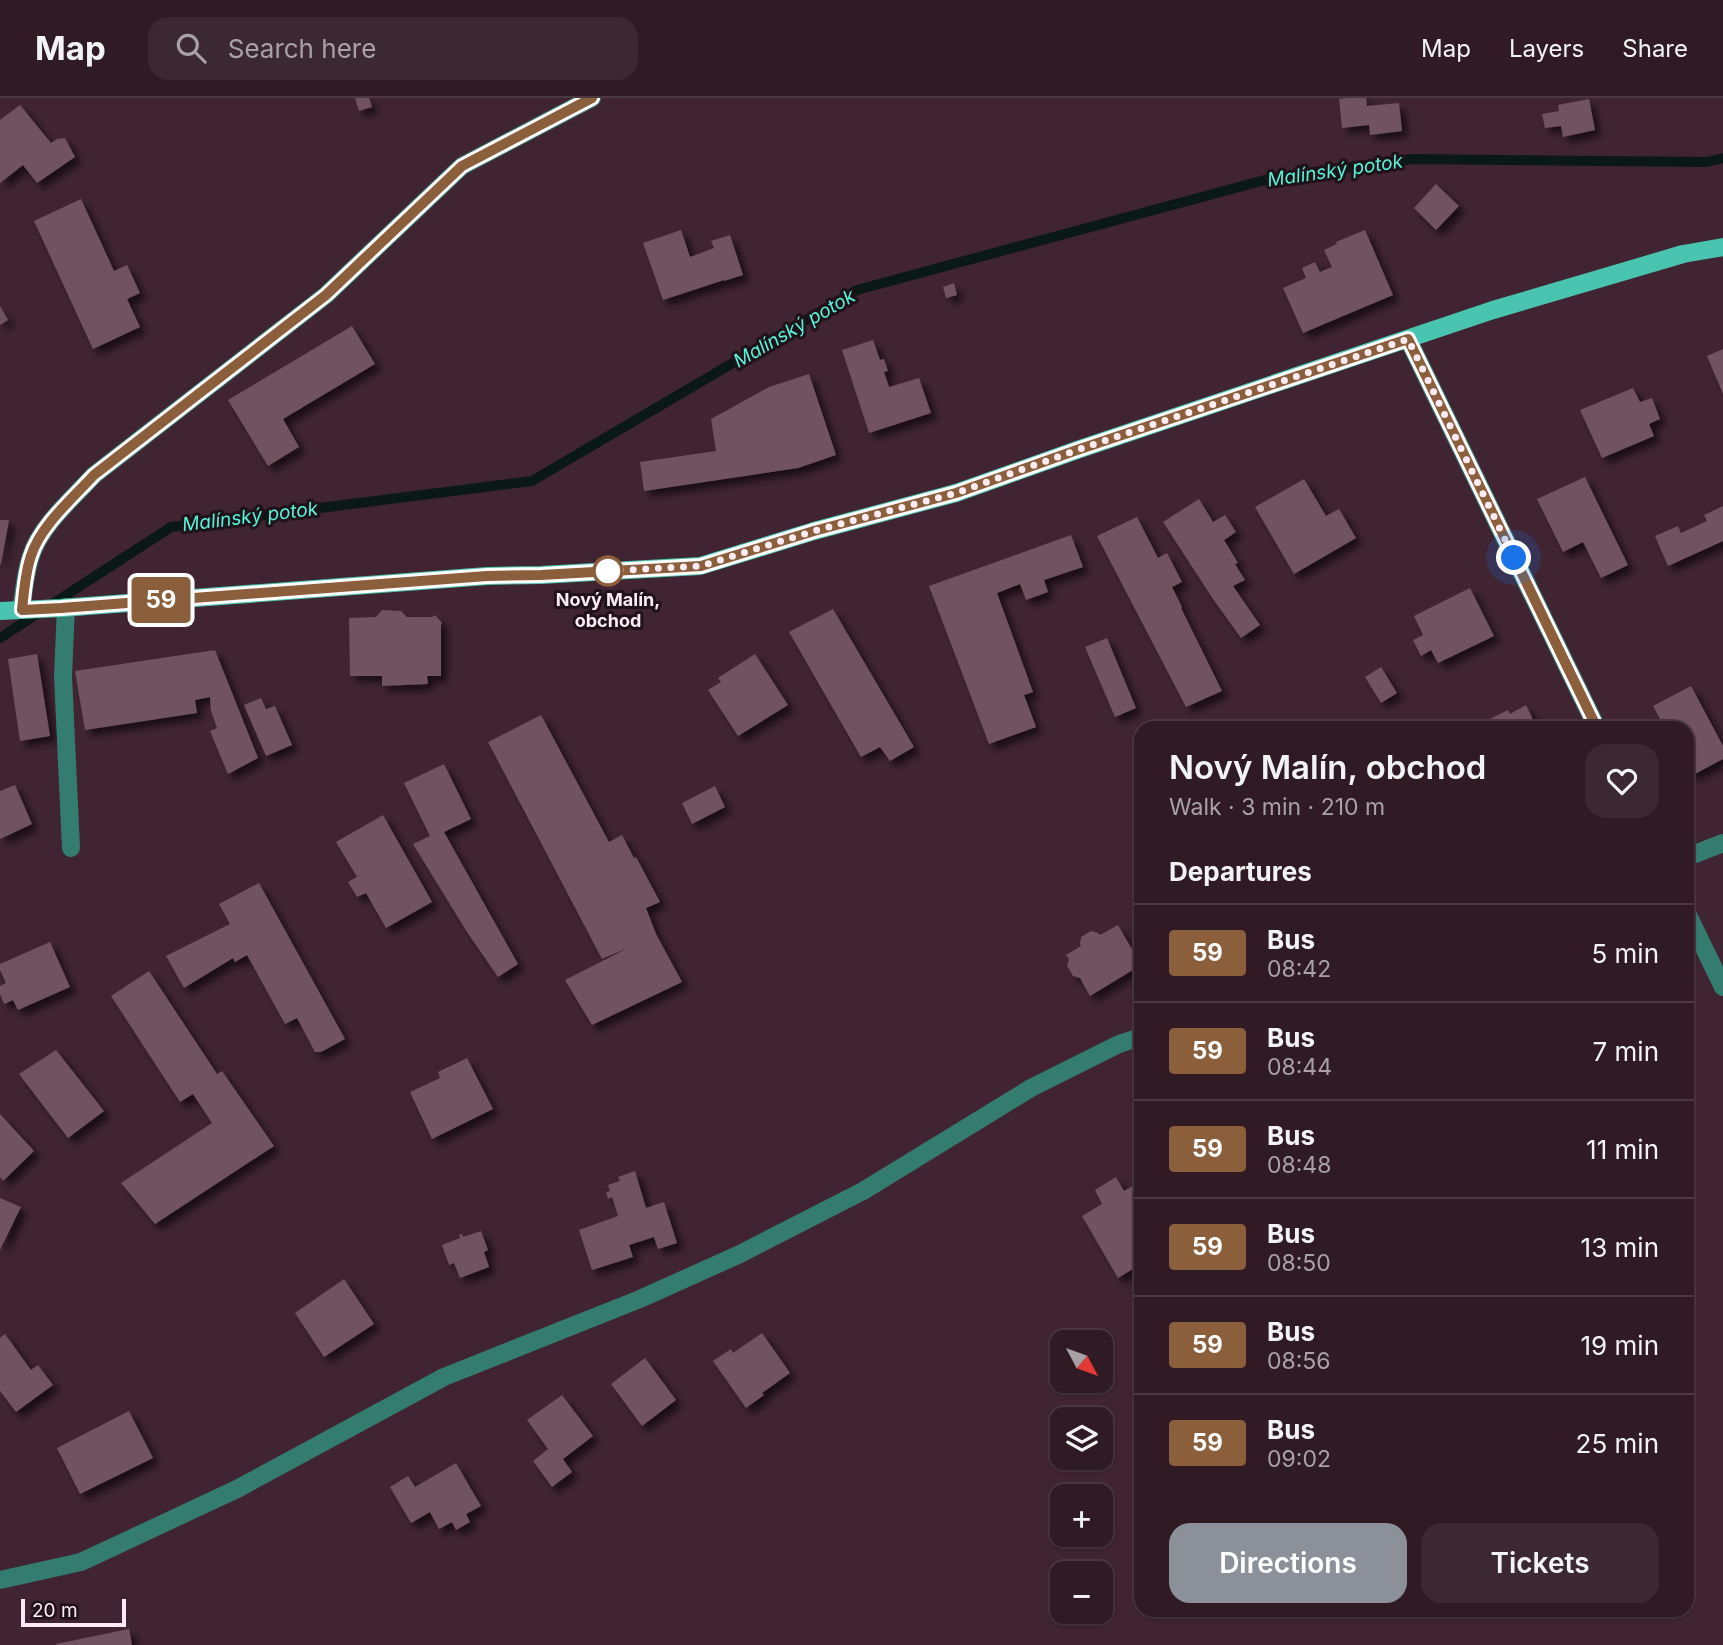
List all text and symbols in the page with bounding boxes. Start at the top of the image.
search box [148,17,638,80]
text: Map [35,28,106,68]
icon: search [172,29,210,67]
text: Search here [228,33,376,64]
text: Map [1421,34,1471,63]
text: Layers [1509,34,1584,63]
text: Share [1622,34,1688,63]
water label: Malínský potok [1266,150,1405,191]
water label: Malínský potok [729,284,860,373]
water label: Malínský potok [181,497,320,536]
your location [1496,540,1531,575]
marker: Nový Malín, obchod [593,556,623,586]
line badge: 59 [130,577,192,623]
text: 59 [146,585,176,614]
place label: Nový Malín, obchod [556,589,660,631]
button: heart [1585,744,1659,818]
text: Nový Malín, obchod [1169,747,1486,787]
text: Walk · 3 min · 210 m [1169,793,1385,821]
text: Departures [1169,856,1312,887]
text: Bus [1267,924,1315,955]
text: 59 [1192,938,1223,967]
text: 5 min [1591,938,1659,969]
text: 08:42 [1267,955,1331,983]
text: Bus [1267,1022,1315,1053]
text: 59 [1192,1036,1223,1065]
text: 7 min [1593,1036,1659,1067]
text: 08:44 [1267,1053,1332,1081]
text: Bus [1267,1120,1315,1151]
text: 59 [1192,1134,1223,1163]
text: 11 min [1586,1134,1659,1165]
text: 08:48 [1267,1151,1331,1179]
text: Bus [1267,1218,1315,1249]
text: 59 [1192,1232,1223,1261]
text: 13 min [1581,1232,1659,1263]
text: 08:50 [1267,1249,1331,1277]
text: Bus [1267,1316,1315,1347]
north arrow [1050,1330,1113,1393]
map controls [1050,1330,1113,1624]
text: 59 [1192,1330,1223,1359]
text: 19 min [1581,1330,1659,1361]
text: 08:56 [1267,1347,1331,1375]
button: layers [1050,1407,1113,1470]
text: Bus [1267,1414,1315,1445]
text: 59 [1192,1428,1223,1457]
text: 25 min [1576,1428,1659,1459]
text: 09:02 [1267,1445,1331,1473]
button: + [1050,1484,1113,1547]
button: Directions [1169,1523,1407,1603]
button: Tickets [1421,1523,1659,1603]
button: − [1050,1561,1113,1624]
scale bar [21,1596,126,1628]
text: 20 m [32,1599,78,1622]

